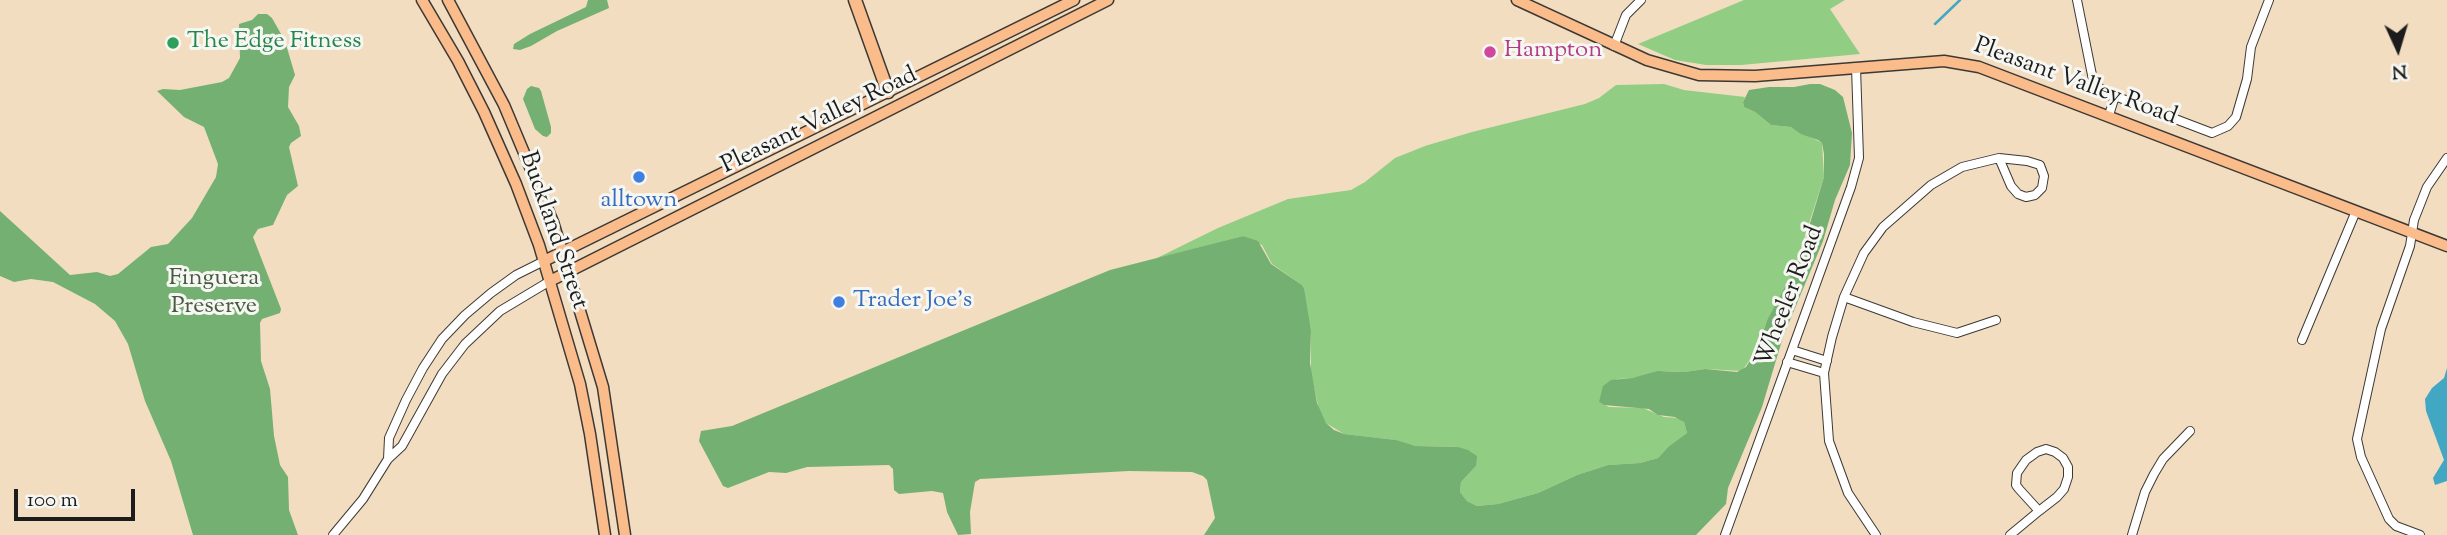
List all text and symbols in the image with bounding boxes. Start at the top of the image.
north arrow [2363,14,2433,84]
place label: The Edge Fitness [187,29,362,57]
street label: Pleasant Valley Road [1970,33,2180,133]
marker: The Edge Fitness [165,35,181,51]
place label: Hampton [1504,38,1602,66]
marker: Hampton [1482,44,1498,60]
text: N [2391,56,2408,84]
street label: Pleasant Valley Road [718,62,922,182]
street label: Buckland Street [512,148,592,314]
marker: alltown [631,169,647,185]
place label: alltown [601,188,677,216]
street label: Wheeler Road [1751,223,1831,371]
park label: Finguera Preserve [169,266,259,322]
place label: Trader Joe's [853,288,972,316]
marker: Trader Joe's [831,294,847,310]
scale bar [18,476,138,520]
text: 100 m [27,486,78,516]

